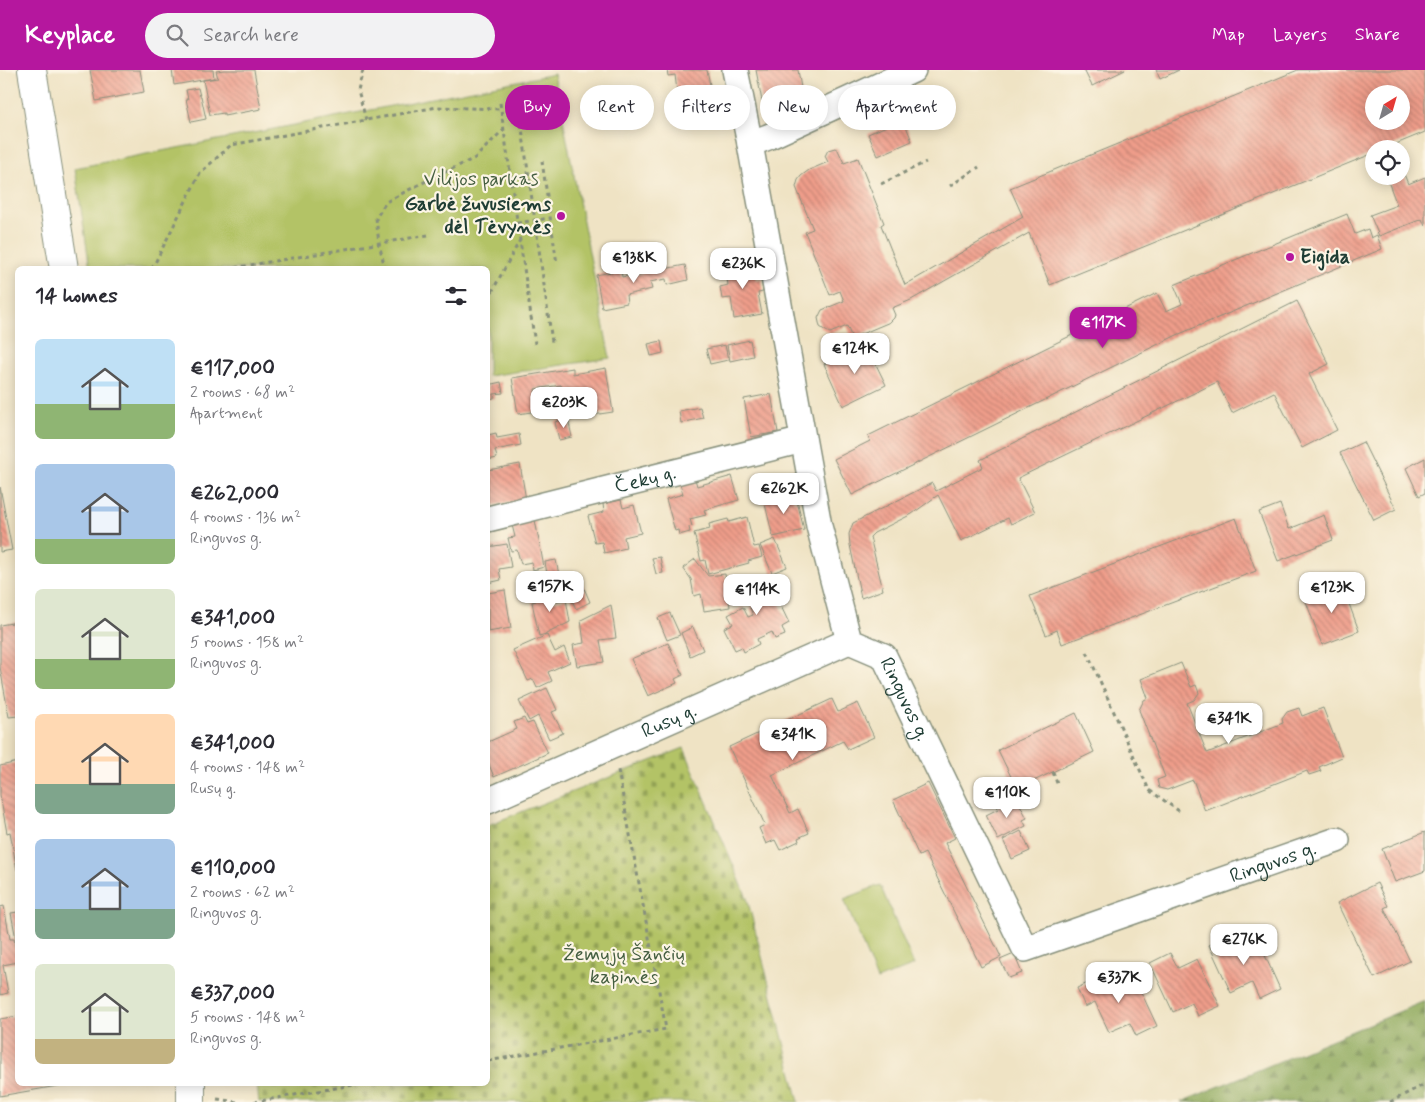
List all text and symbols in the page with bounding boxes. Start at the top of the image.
search box [145,13,495,58]
text: Keyplace [25,20,115,51]
icon: search [163,21,191,49]
text: Search here [203,23,299,48]
text: Map [1212,23,1245,47]
text: Layers [1273,23,1327,47]
text: Share [1355,23,1400,47]
chip: Buy [505,85,570,130]
chip: Rent [580,85,654,130]
chip: Filters [664,85,750,130]
chip: New [760,85,828,130]
chip: Apartment [838,85,956,130]
north arrow [1365,85,1410,130]
map controls [1365,85,1410,185]
button: locate [1365,140,1410,185]
park label: Vilijos parkas [423,166,539,193]
place label: Garbė žuvusiems dėl Tėvynės [405,191,551,241]
marker: Garbė žuvusiems dėl Tėvynės [555,210,567,222]
pin: €138K [599,242,669,284]
place label: Eigida [1300,244,1350,271]
text: €138K [612,247,656,268]
pin: €236K [708,248,778,290]
marker: Eigida [1284,251,1296,263]
text: €236K [721,253,765,274]
text: 14 homes [35,282,118,310]
icon: filters [442,282,470,310]
pin: €117K [1068,306,1138,349]
text: €117K [1081,312,1125,333]
pin: €124K [820,332,890,375]
text: €124K [832,338,878,359]
text: €117,000 [190,354,275,382]
icon: home [75,359,135,419]
text: 2 rooms · 68 m² [190,382,295,403]
pin: €203K [529,386,599,429]
text: €203K [541,392,587,413]
text: Apartment [190,403,263,424]
street label: Čekų g. [611,459,679,500]
pin: €262K [749,472,819,515]
text: €262K [760,478,808,499]
text: €262,000 [190,479,279,507]
icon: home [75,484,135,544]
text: 4 rooms · 136 m² [190,507,301,528]
text: Ringuvos g. [190,528,262,549]
pin: €157K [515,570,585,613]
pin: €123K [1297,572,1367,614]
pin: €114K [722,574,792,616]
text: €157K [527,576,573,597]
text: €123K [1310,577,1354,598]
text: €114K [734,579,780,600]
text: €341,000 [190,604,275,632]
icon: home [75,609,135,669]
text: 5 rooms · 158 m² [190,632,304,653]
text: Ringuvos g. [190,653,262,674]
street label: Ringuvos g. [873,653,936,746]
street label: Rusų g. [637,697,701,745]
pin: €341K [1194,702,1264,745]
text: €341K [1207,708,1251,729]
pin: €341K [758,718,828,761]
text: €341K [771,724,815,745]
text: €341,000 [190,729,275,757]
icon: home [75,734,135,794]
text: 4 rooms · 148 m² [190,757,305,778]
pin: €110K [972,776,1042,819]
text: Rusų g. [190,778,236,799]
text: €110K [984,782,1030,803]
street label: Ringuvos g. [1226,835,1320,890]
text: €110,000 [190,854,276,882]
icon: home [75,859,135,919]
text: 2 rooms · 62 m² [190,882,295,903]
text: Ringuvos g. [190,903,262,924]
pin: €276K [1209,924,1279,966]
text: €276K [1221,929,1267,950]
park label: Žemųjų Šančių kapinės [563,941,685,991]
pin: €337K [1084,962,1154,1004]
text: €337K [1097,967,1141,988]
text: €337,000 [190,979,275,1007]
icon: home [75,984,135,1044]
text: 5 rooms · 148 m² [190,1007,305,1028]
text: Ringuvos g. [190,1028,262,1049]

